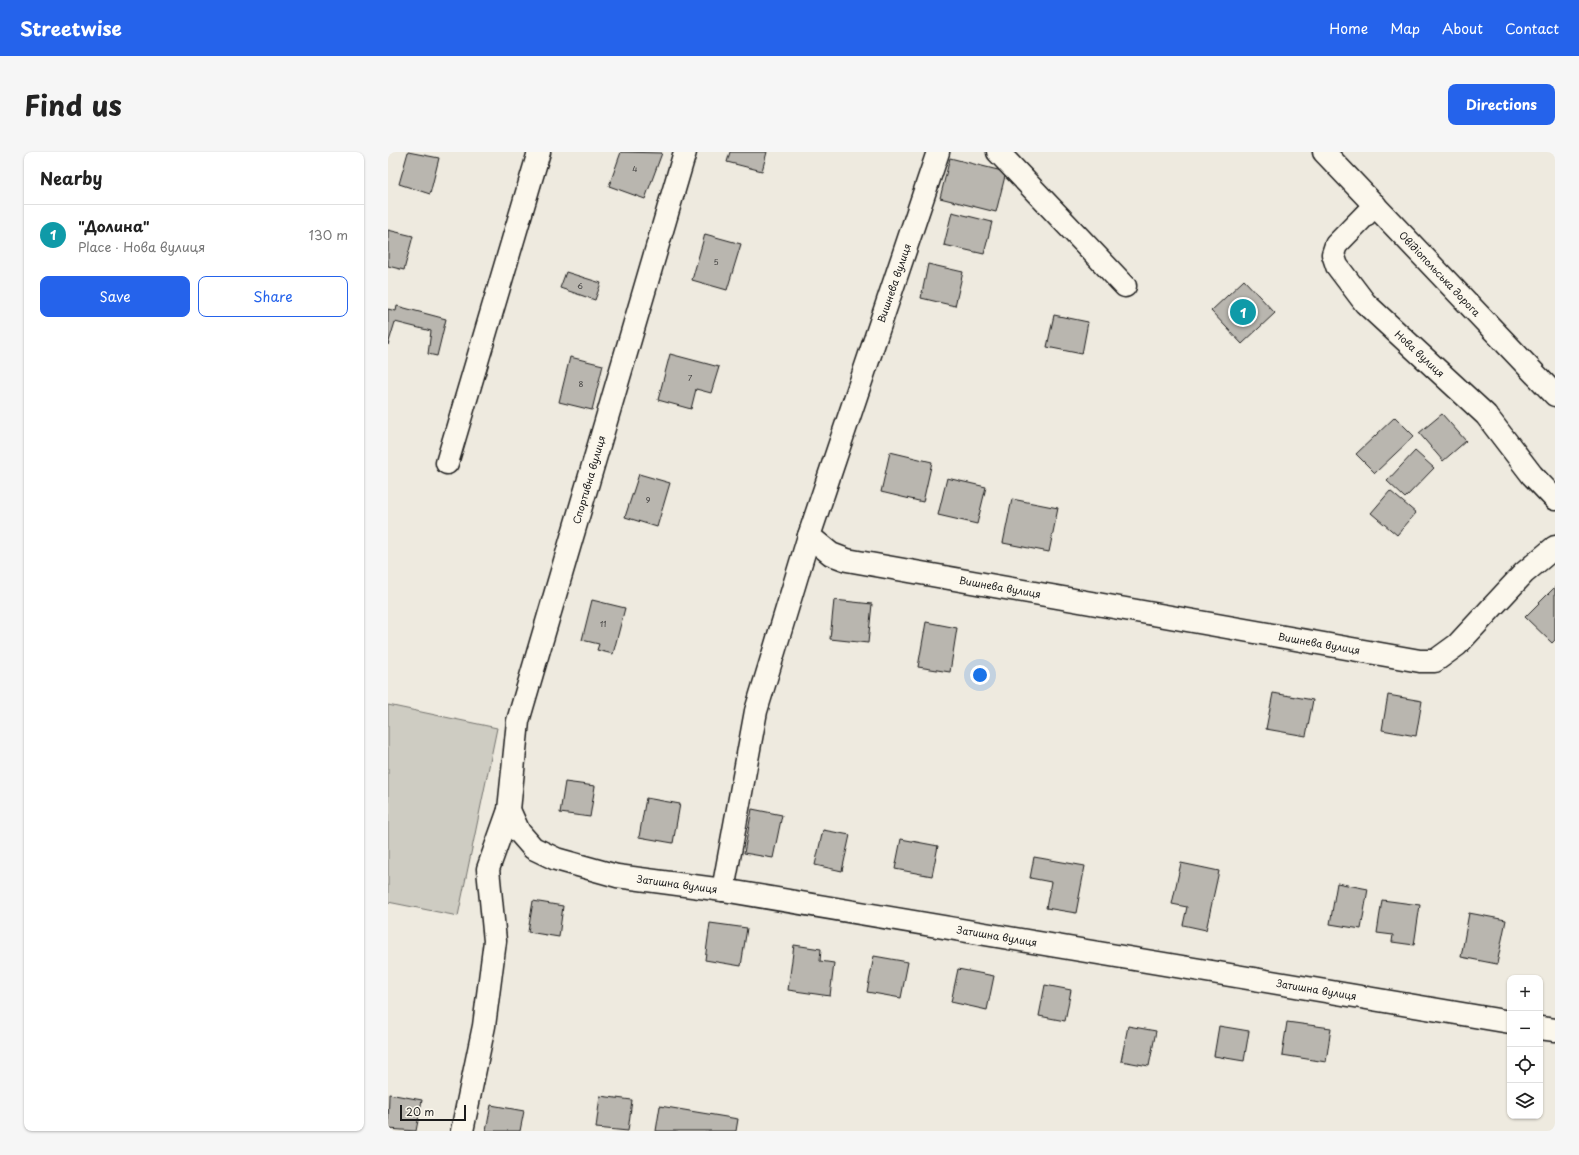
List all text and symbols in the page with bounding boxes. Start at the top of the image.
text: Streetwise [20,14,122,42]
text: Home [1329,18,1368,39]
text: Map [1390,18,1420,39]
text: About [1442,18,1483,39]
text: Contact [1505,18,1559,39]
text: Find us [24,83,122,126]
button: Directions [1448,84,1555,125]
house number: 4 [632,163,638,175]
text: Nearby [40,165,102,191]
text: "Долина" [78,214,150,237]
text: 1 [50,225,56,244]
text: 130 m [309,225,348,244]
street label: Овідіопольська дорога [1396,228,1485,320]
text: Place · Нова вулиця [78,237,205,256]
street label: Вишнева вулиця [873,241,914,324]
house number: 5 [713,256,719,268]
button: Save [40,276,190,317]
button: Share [198,276,348,317]
house number: 6 [577,280,583,292]
pin: 1 [1230,297,1256,327]
street label: Нова вулиця [1392,326,1448,380]
house number: 7 [688,372,693,384]
house number: 8 [579,378,584,390]
street label: Спортивна вулиця [568,433,608,526]
house number: 9 [646,494,651,506]
street label: Вишнева вулиця [958,572,1042,601]
house number: 11 [600,618,606,630]
street label: Вишнева вулиця [1277,628,1361,657]
your location [970,665,990,685]
street label: Затишна вулиця [636,871,718,896]
street label: Затишна вулиця [956,921,1038,950]
street label: Затишна вулиця [1275,975,1358,1003]
map controls [1507,975,1543,1119]
button: + [1507,975,1543,1011]
button: − [1507,1011,1543,1047]
button: locate [1507,1047,1543,1083]
button: layers [1507,1083,1543,1119]
scale bar [400,1103,466,1122]
text: 20 m [406,1103,434,1120]

